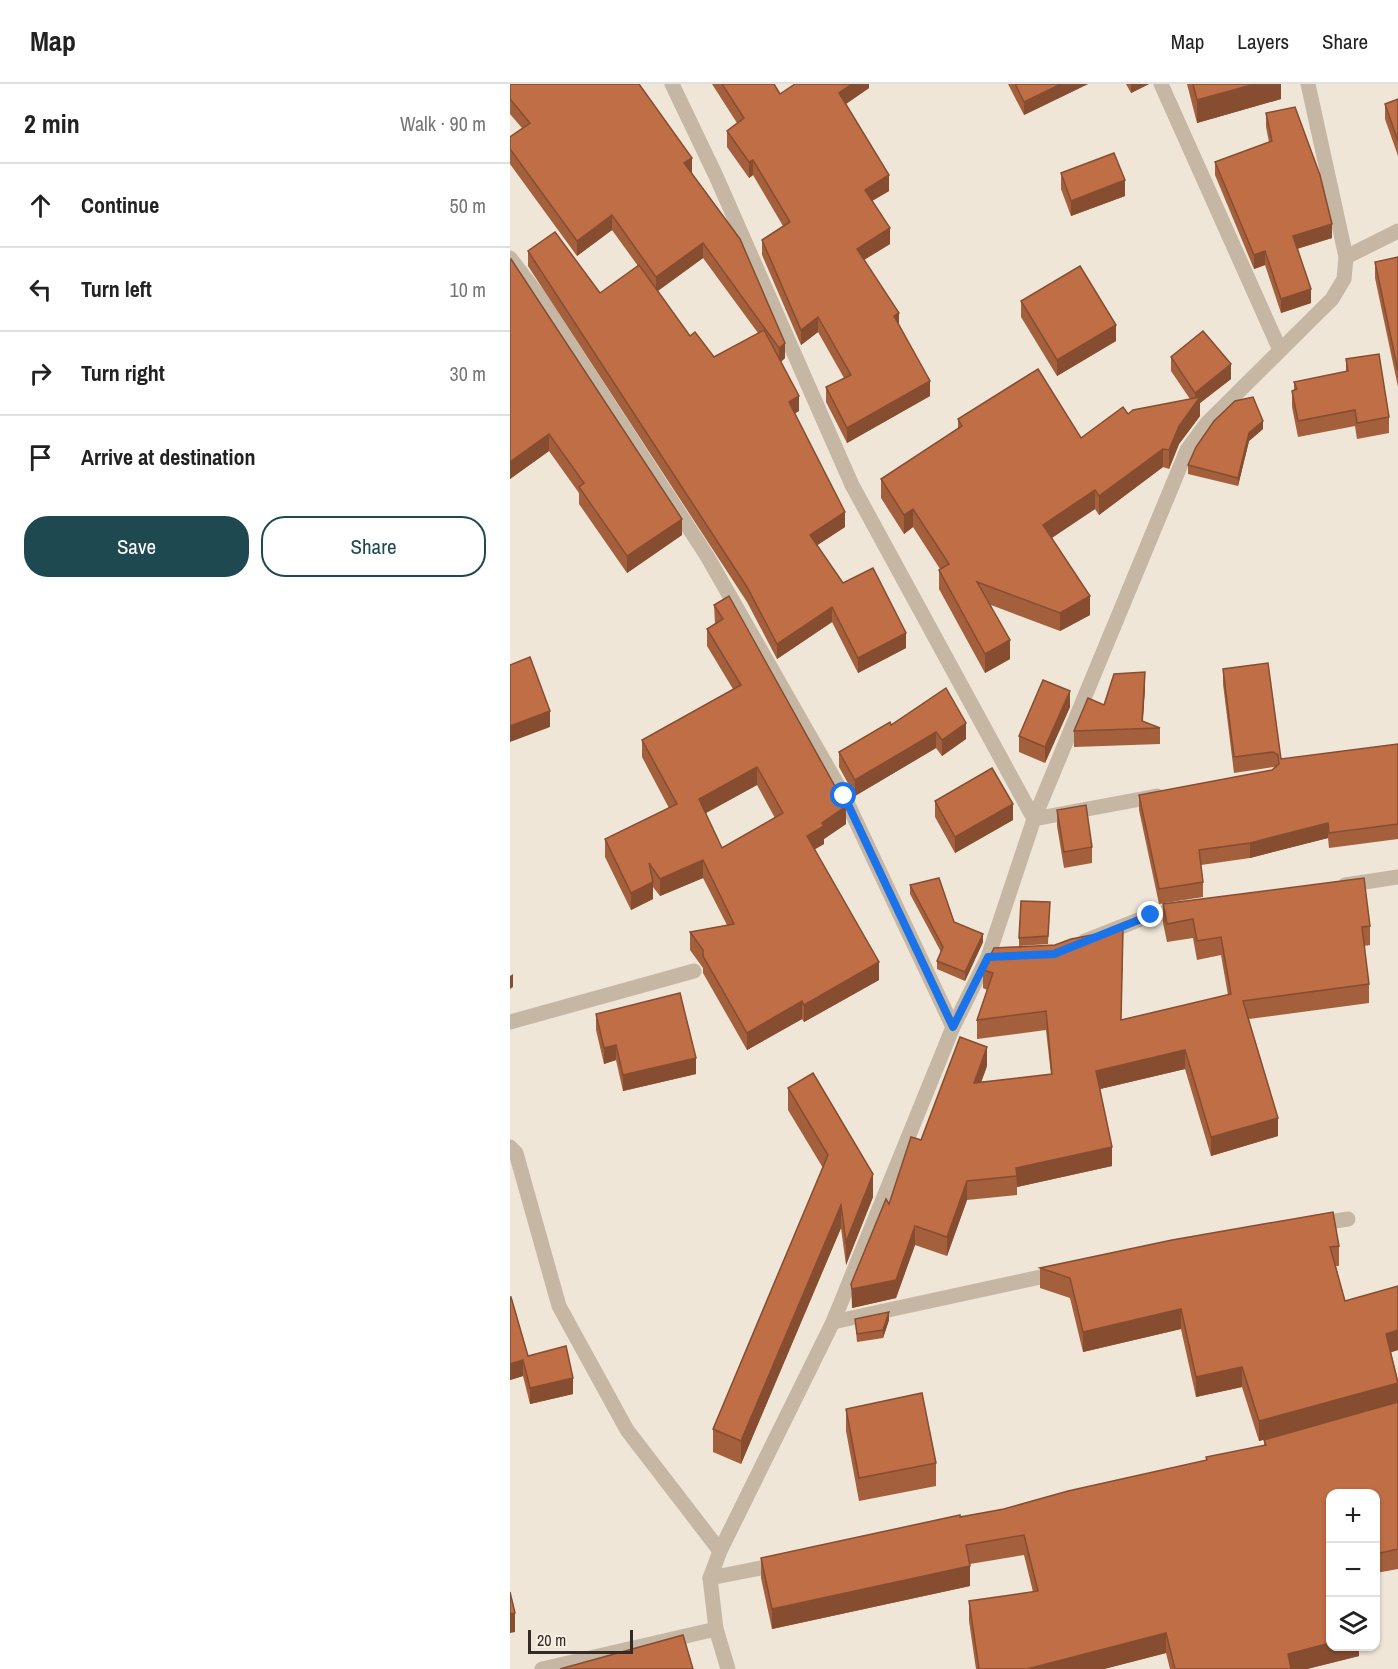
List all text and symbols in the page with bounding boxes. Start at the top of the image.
text: Map [30,22,76,60]
text: Map [1171,27,1204,56]
text: Layers [1237,27,1289,56]
text: Share [1322,27,1368,56]
text: 2 min [24,106,80,141]
text: Walk · 90 m [400,110,486,137]
icon: ahead [24,189,57,222]
text: Continue [81,190,159,220]
text: 50 m [450,192,486,219]
icon: left [24,273,57,306]
text: Turn left [81,274,152,304]
text: 10 m [450,276,486,303]
icon: right [24,357,57,390]
text: Turn right [81,358,165,388]
text: 30 m [450,360,486,387]
icon: arrive [24,441,57,474]
text: Arrive at destination [81,442,255,472]
button: Save [24,516,249,577]
button: Share [261,516,486,577]
route start [830,782,856,808]
route end [1137,901,1163,927]
map controls [1326,1489,1380,1651]
button: + [1326,1489,1380,1543]
button: − [1326,1543,1380,1597]
button: layers [1326,1597,1380,1651]
scale bar [528,1627,633,1654]
text: 20 m [537,1629,566,1651]

